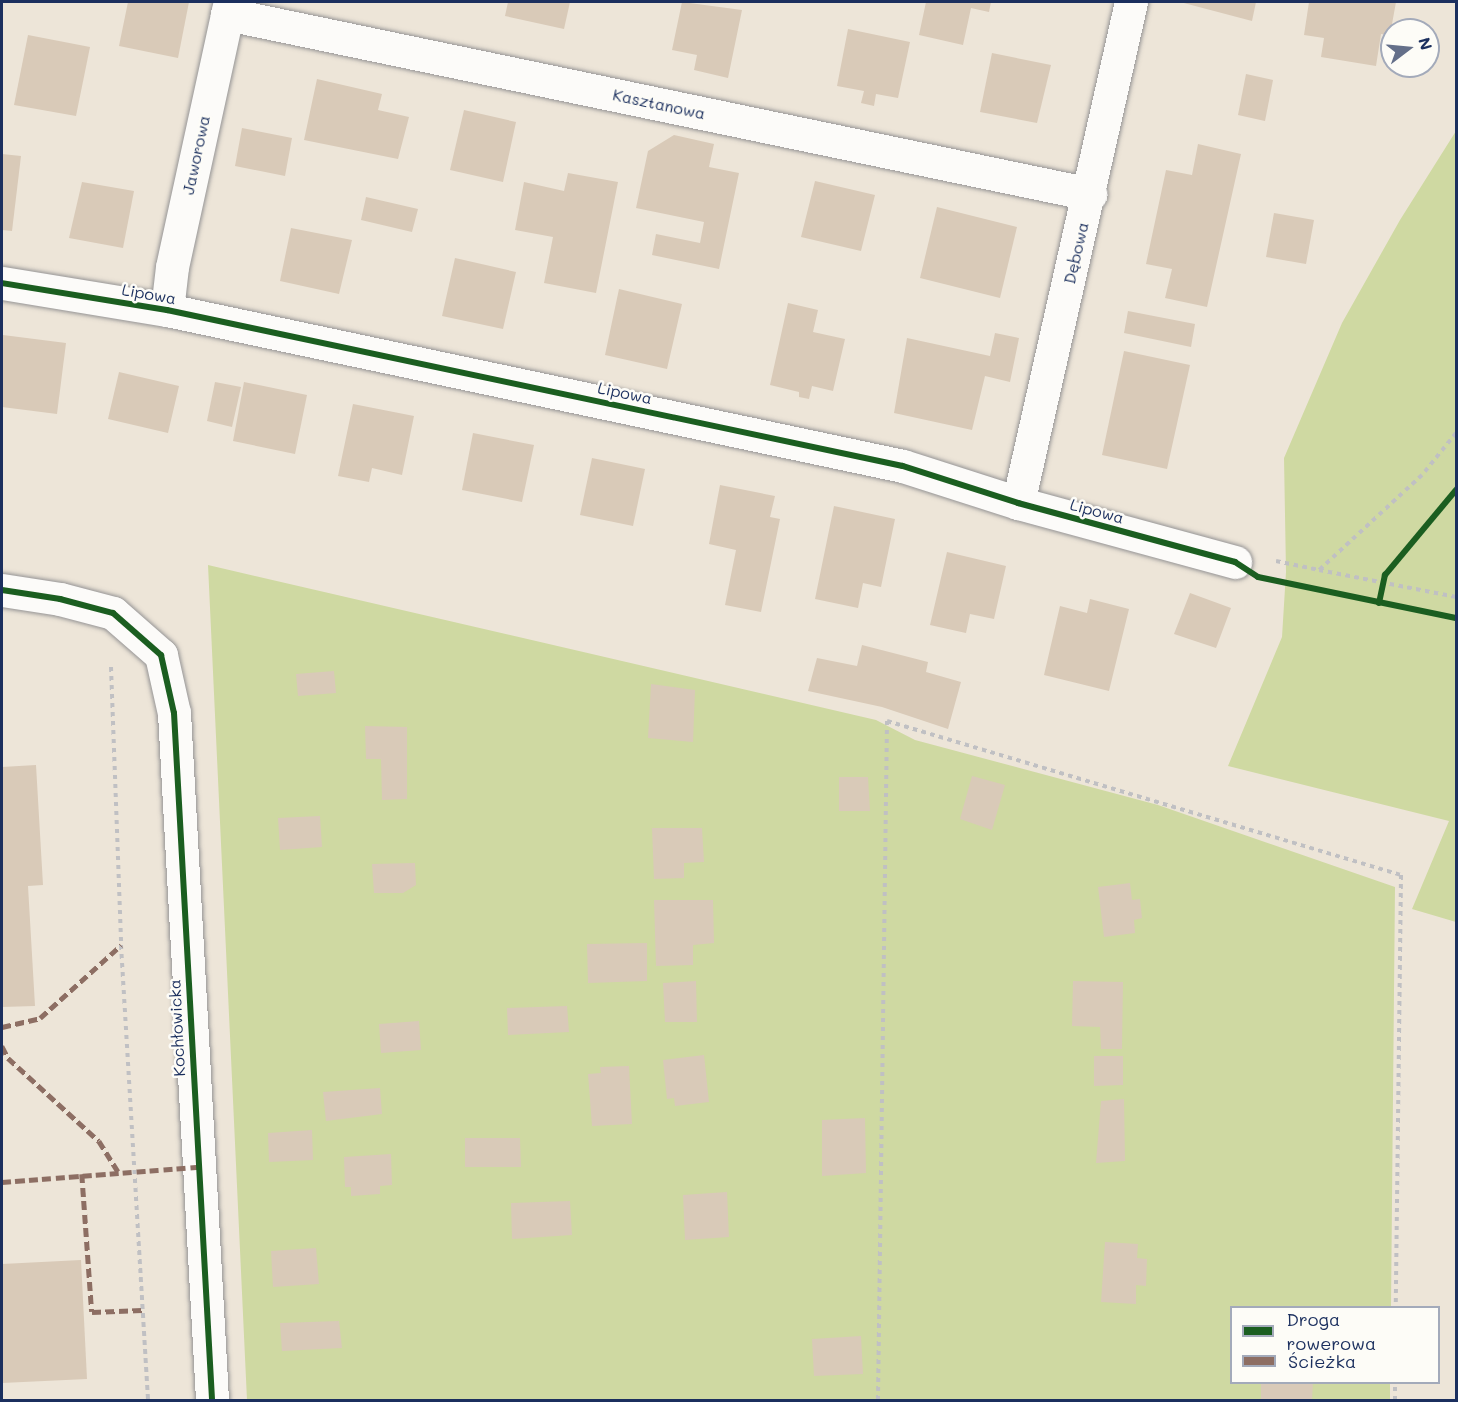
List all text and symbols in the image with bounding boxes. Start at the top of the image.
north arrow [1380,18,1440,78]
text: N [1414,35,1438,52]
street label: Kasztanowa [611,85,707,123]
street label: Jaworowa [178,114,214,196]
street label: Dębowa [1060,220,1092,286]
street label: Lipowa [120,280,178,308]
street label: Lipowa [596,378,654,408]
street label: Lipowa [1068,495,1126,527]
street label: Kochłowicka [165,979,189,1077]
legend [1230,1306,1440,1384]
text: Droga rowerowa [1286,1307,1376,1355]
text: Ścieżka [1288,1349,1356,1373]

